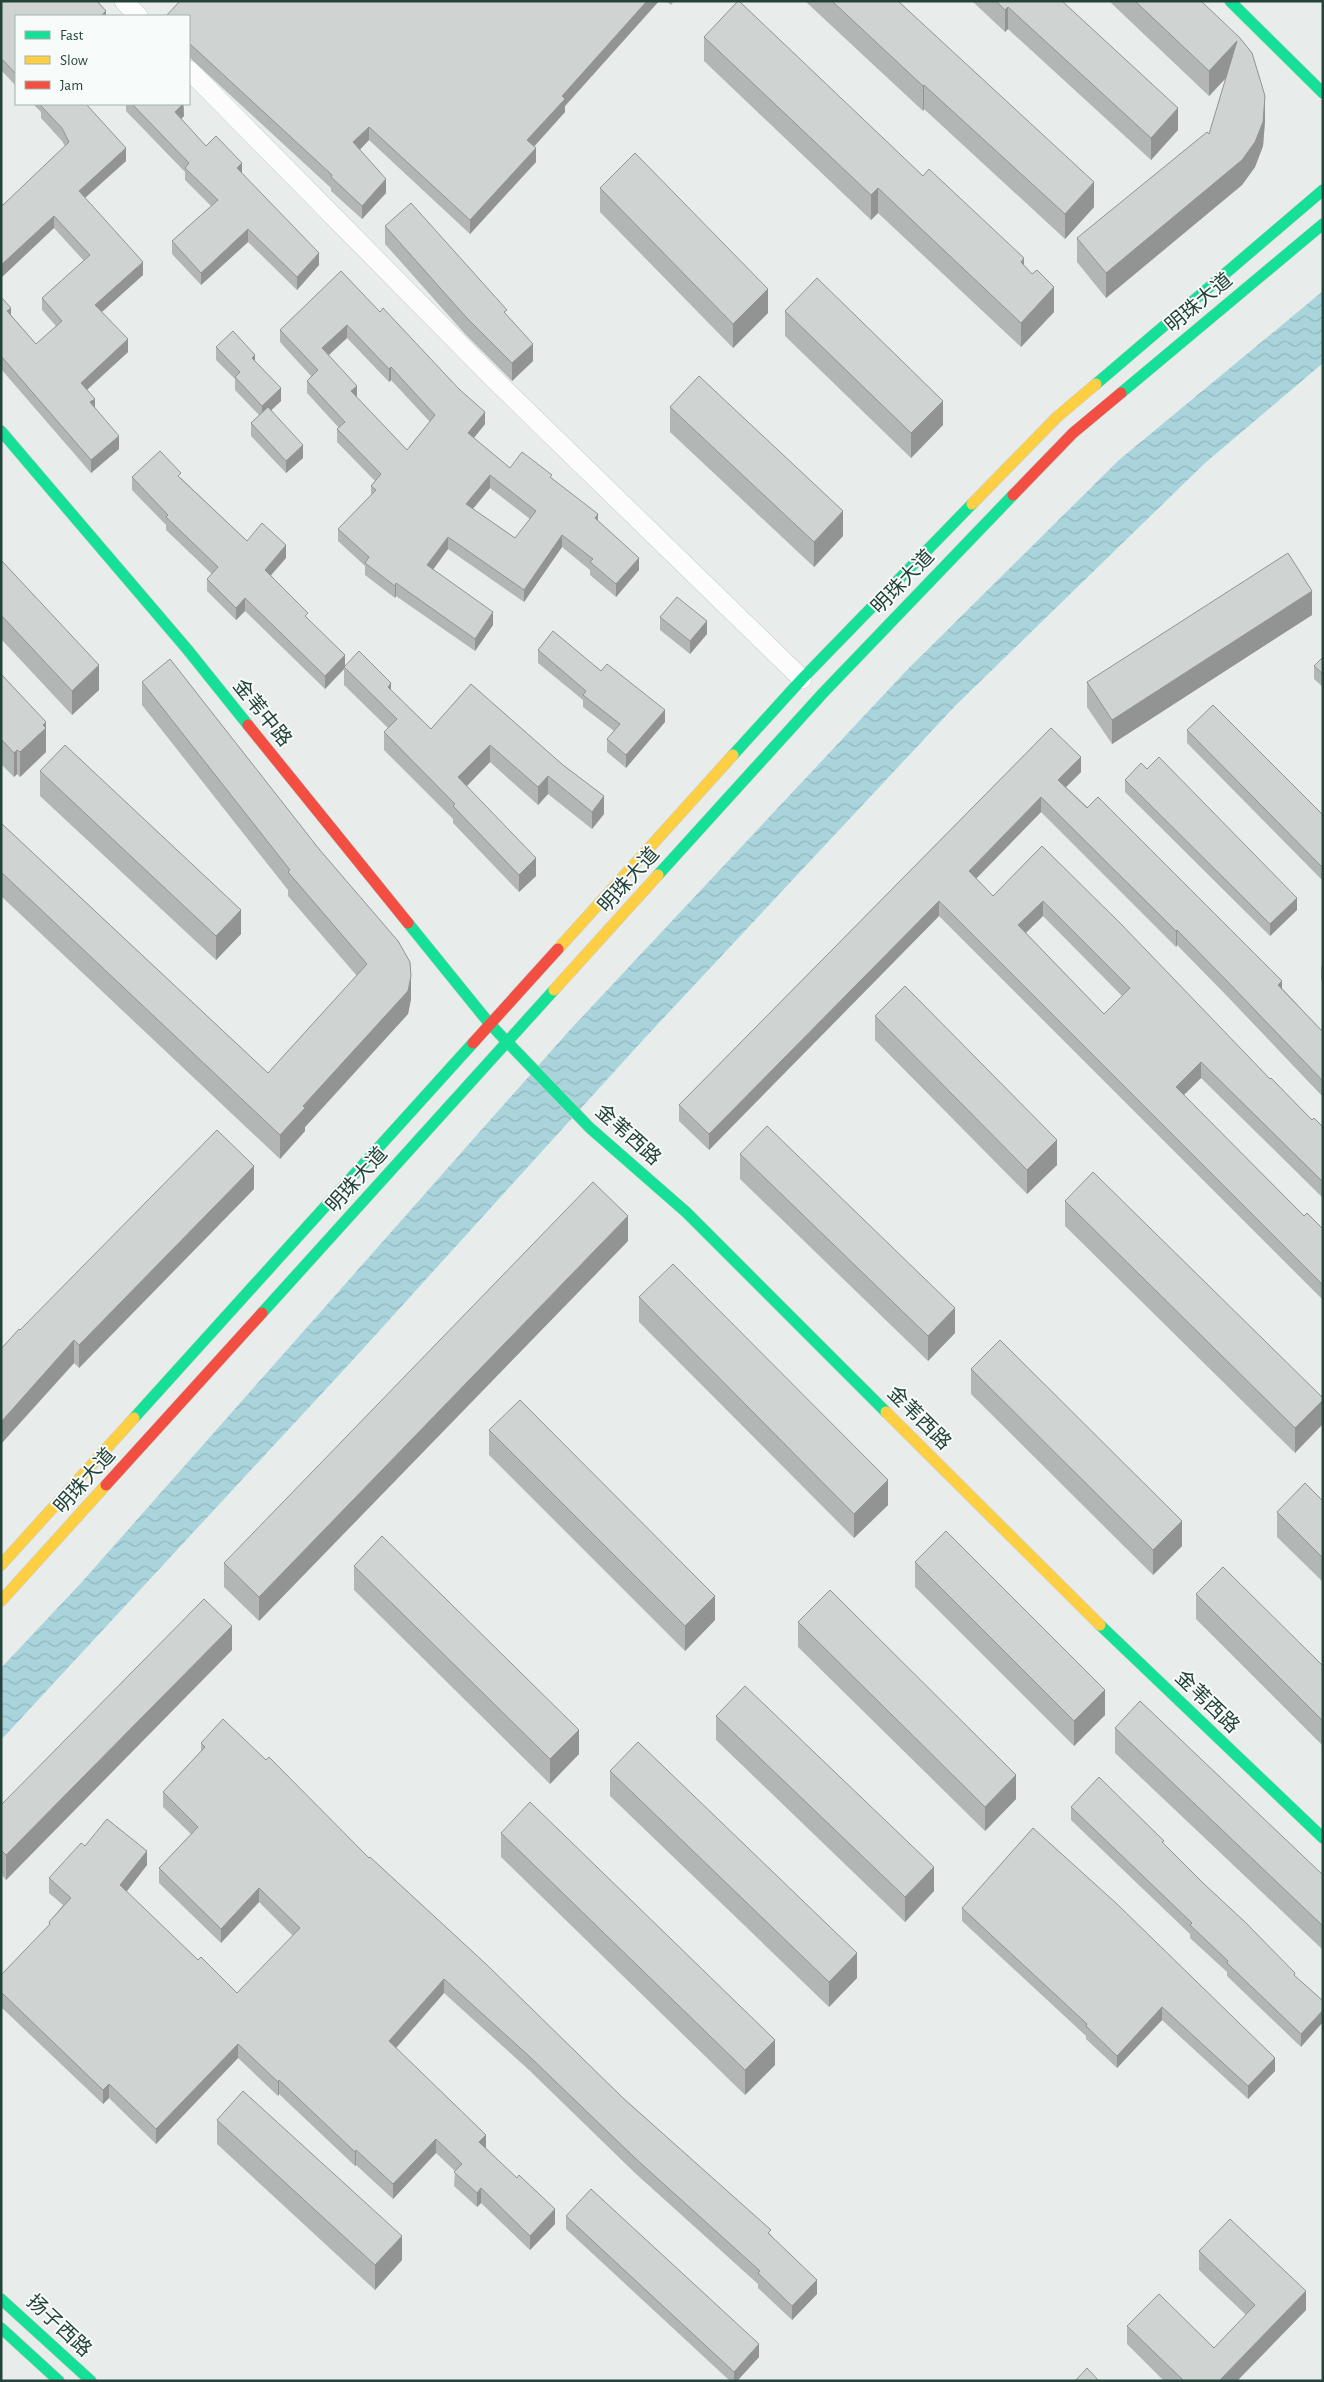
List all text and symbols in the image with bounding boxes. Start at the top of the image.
legend [15,15,190,105]
text: Fast [60,28,84,43]
text: Slow [60,53,88,68]
text: Jam [60,78,83,93]
street label: 明珠大道 [1161,269,1236,336]
street label: 明珠大道 [867,546,938,618]
street label: 金苇中路 [229,675,296,750]
street label: 明珠大道 [594,843,663,916]
street label: 金苇西路 [592,1100,665,1169]
street label: 明珠大道 [322,1143,391,1216]
street label: 金苇西路 [884,1382,955,1453]
street label: 明珠大道 [50,1444,119,1517]
street label: 金苇西路 [1171,1666,1243,1737]
street label: 扬子西路 [23,2291,96,2361]

